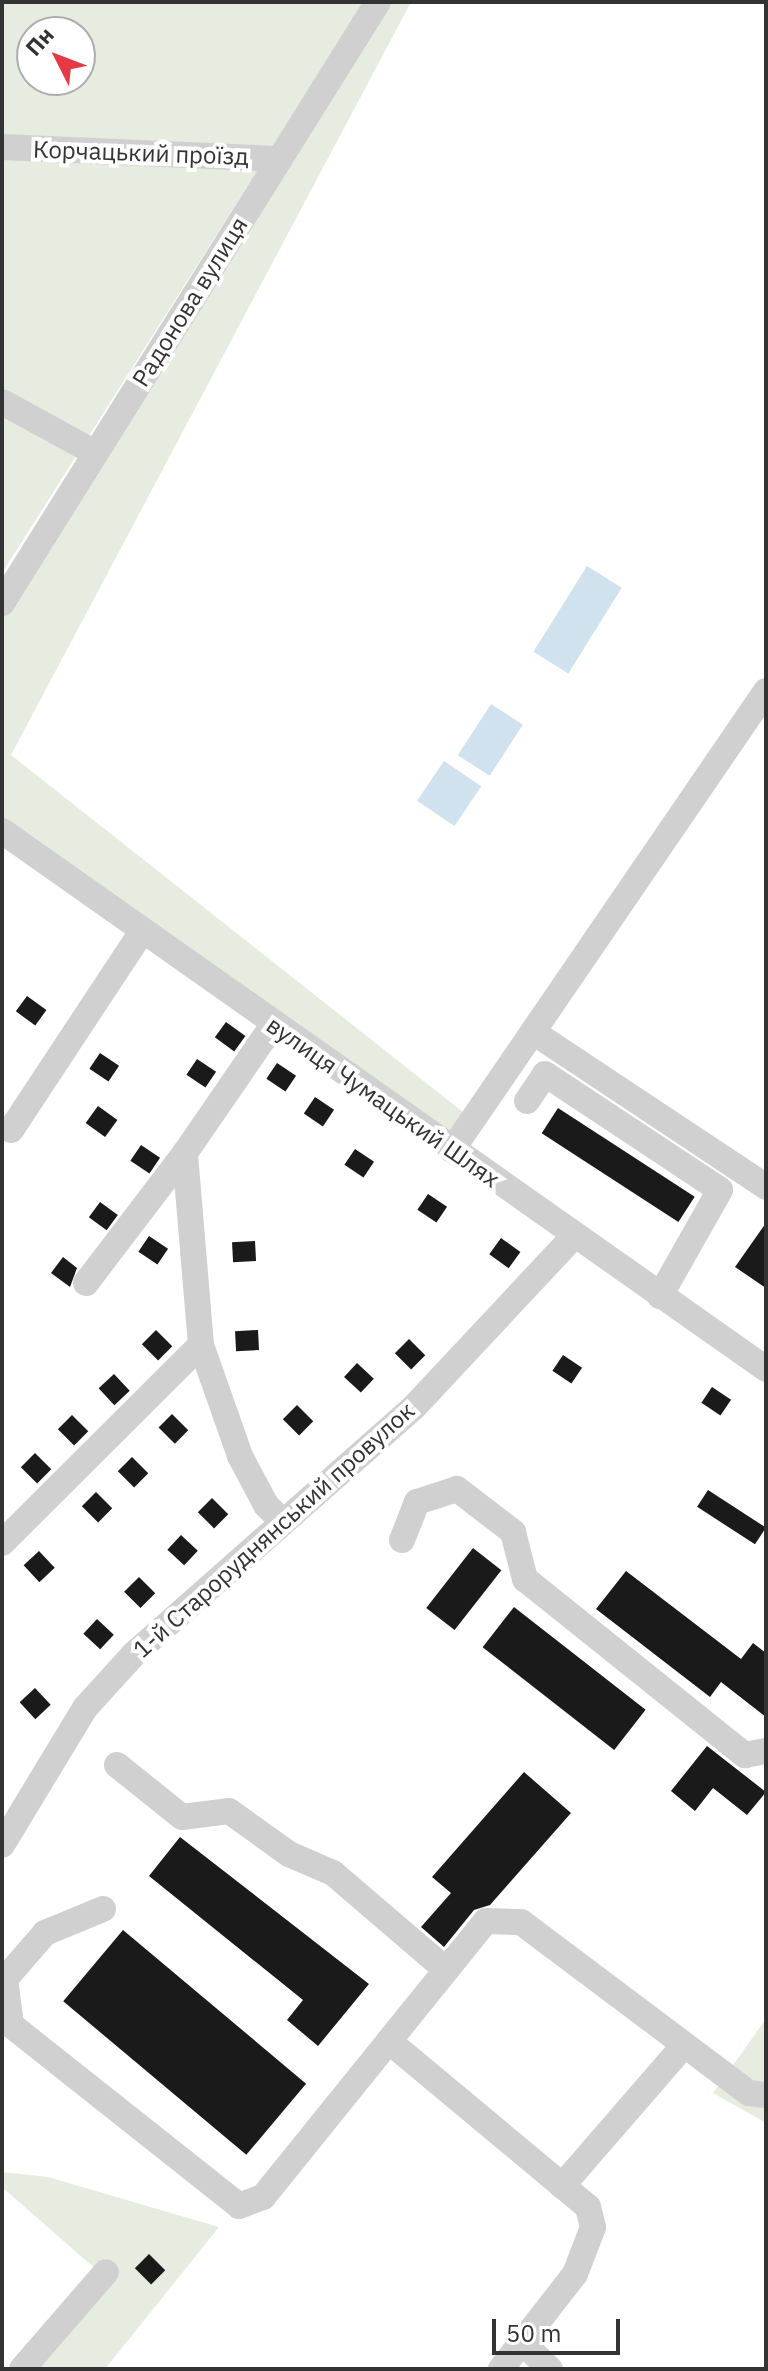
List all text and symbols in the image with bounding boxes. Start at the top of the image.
north arrow [16,16,96,96]
text: Пн [19,20,60,61]
street label: Корчацький проїзд [33,135,249,171]
street label: Радонова вулиця [126,212,254,392]
street label: вулиця Чумацький Шлях [261,1011,505,1193]
street label: 1-й Староруднянський провулок [127,1396,421,1664]
scale bar [496,2303,624,2353]
text: 50 m [506,2317,561,2349]

